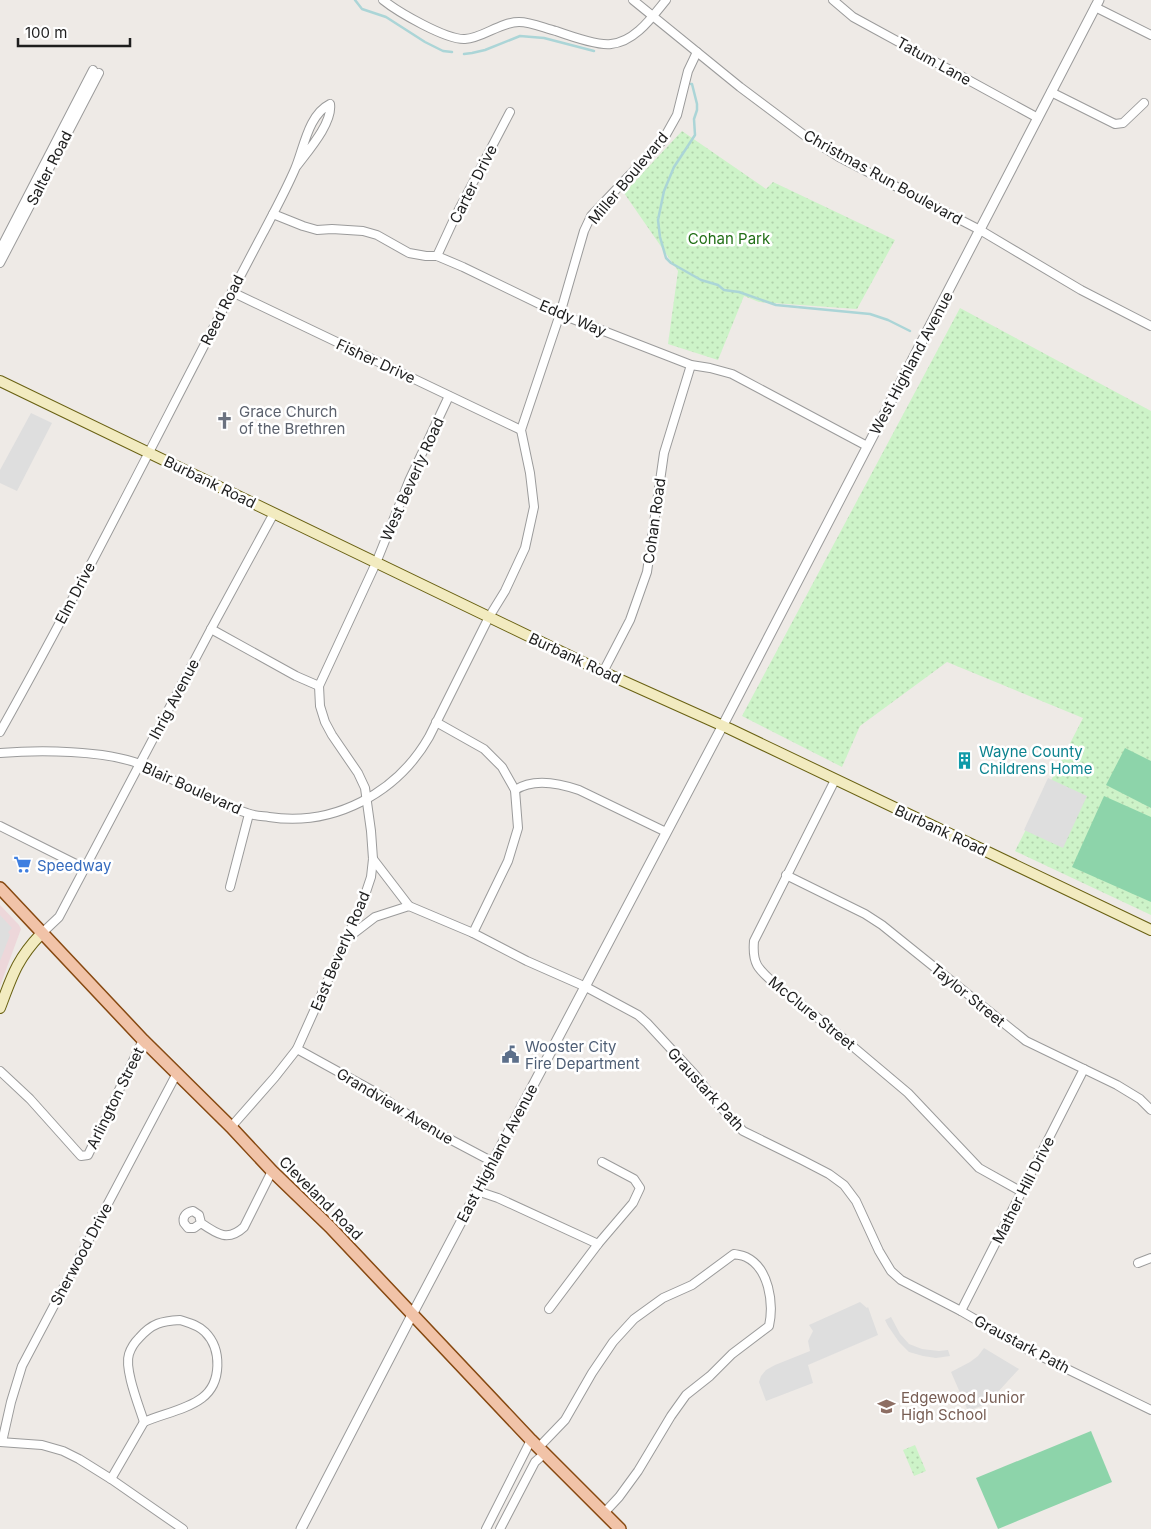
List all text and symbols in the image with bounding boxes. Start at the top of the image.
scale bar [18,15,130,47]
text: 100 m [25,23,67,42]
street label: Tatum Lane [893,33,975,89]
street label: Christmas Run Boulevard [800,125,966,229]
street label: Salter Road [22,127,76,209]
street label: Miller Boulevard [584,128,672,228]
street label: Carter Drive [445,141,501,227]
park label: Cohan Park [688,229,771,248]
street label: Reed Road [196,272,248,348]
street label: West Highland Avenue [865,288,957,438]
street label: Eddy Way [537,295,610,341]
street label: Fisher Drive [333,334,419,388]
place label: Grace Church of the Brethren [239,402,345,438]
church icon: Grace Church of the Brethren [215,410,235,430]
street label: West Beverly Road [376,414,448,544]
street label: Burbank Road [161,452,259,512]
street label: Cohan Road [639,477,669,565]
street label: Elm Drive [51,559,99,627]
street label: Burbank Road [526,628,624,688]
street label: Ihrig Avenue [145,655,203,743]
place label: Wayne County Childrens Home [979,742,1092,778]
building icon: Wayne County Childrens Home [955,750,975,770]
street label: Blair Boulevard [139,758,245,818]
street label: Burbank Road [892,800,990,860]
supermarket icon: Speedway [13,855,33,875]
place label: Speedway [37,856,112,875]
street label: East Beverly Road [306,888,374,1014]
street label: Taylor Street [927,959,1009,1031]
street label: McClure Street [765,972,859,1054]
place label: Wooster City Fire Department [525,1037,640,1073]
street label: Graustark Path [664,1043,748,1135]
street label: Arlington Street [82,1044,148,1152]
public building icon: Wooster City Fire Department [501,1045,521,1065]
street label: Grandview Avenue [333,1064,457,1148]
street label: East Highland Avenue [452,1080,542,1226]
street label: Mather Hill Drive [988,1133,1058,1247]
street label: Cleveland Road [275,1152,367,1244]
street label: Sherwood Drive [46,1199,116,1309]
street label: Graustark Path [971,1311,1073,1377]
place label: Edgewood Junior High School [901,1388,1025,1424]
school or university icon: Edgewood Junior High School [877,1396,897,1416]

